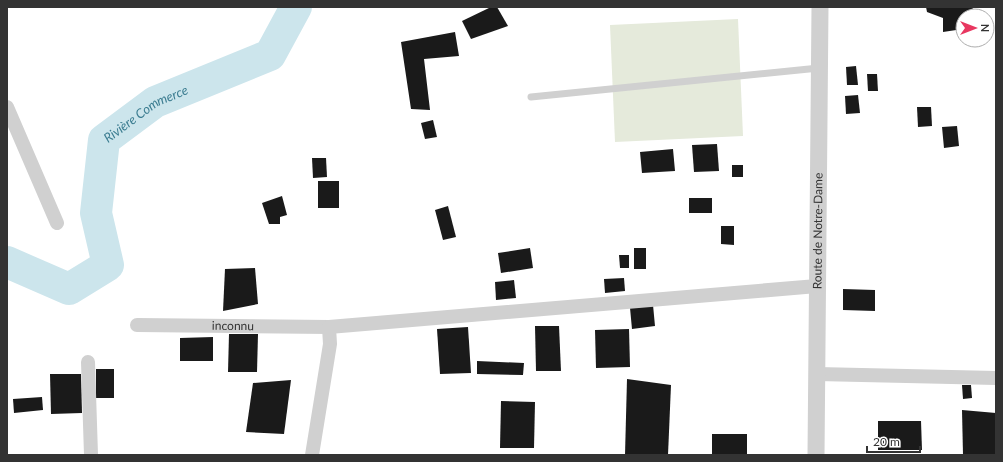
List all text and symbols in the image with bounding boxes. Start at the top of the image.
north arrow [955,8,995,48]
text: N [979,24,992,32]
water label: Rivière Commerce [100,81,190,146]
street label: Route de Notre-Dame [809,173,826,289]
street label: inconnu [212,318,254,333]
scale bar [867,428,920,454]
text: 20 m [873,434,900,449]

